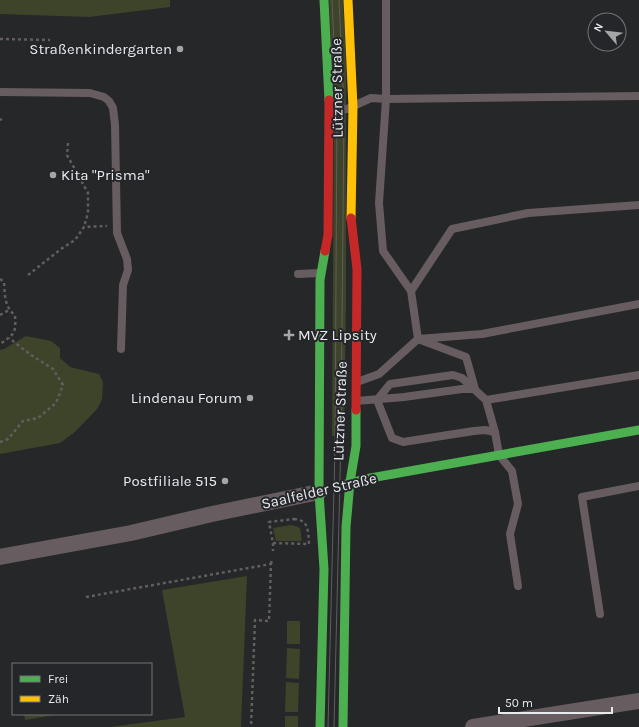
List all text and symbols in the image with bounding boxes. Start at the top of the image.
north arrow [587,12,627,52]
text: N [591,21,606,34]
street label: Lützner Straße [327,38,347,138]
place label: Straßenkindergarten [29,40,172,58]
marker: Straßenkindergarten [175,44,185,54]
place label: Kita "Prisma" [61,166,150,184]
marker: Kita "Prisma" [48,170,58,180]
place label: MVZ Lipsity [298,326,377,344]
marker: MVZ Lipsity [283,329,295,341]
street label: Lützner Straße [329,361,351,461]
place label: Lindenau Forum [131,389,242,407]
marker: Lindenau Forum [245,393,255,403]
street label: Saalfelder Straße [260,469,378,513]
place label: Postfiliale 515 [123,472,217,490]
marker: Postfiliale 515 [220,476,230,486]
legend [12,663,152,715]
text: Frei [48,672,68,686]
scale bar [499,689,612,715]
text: Zäh [48,692,69,706]
text: 50 m [505,696,533,710]

